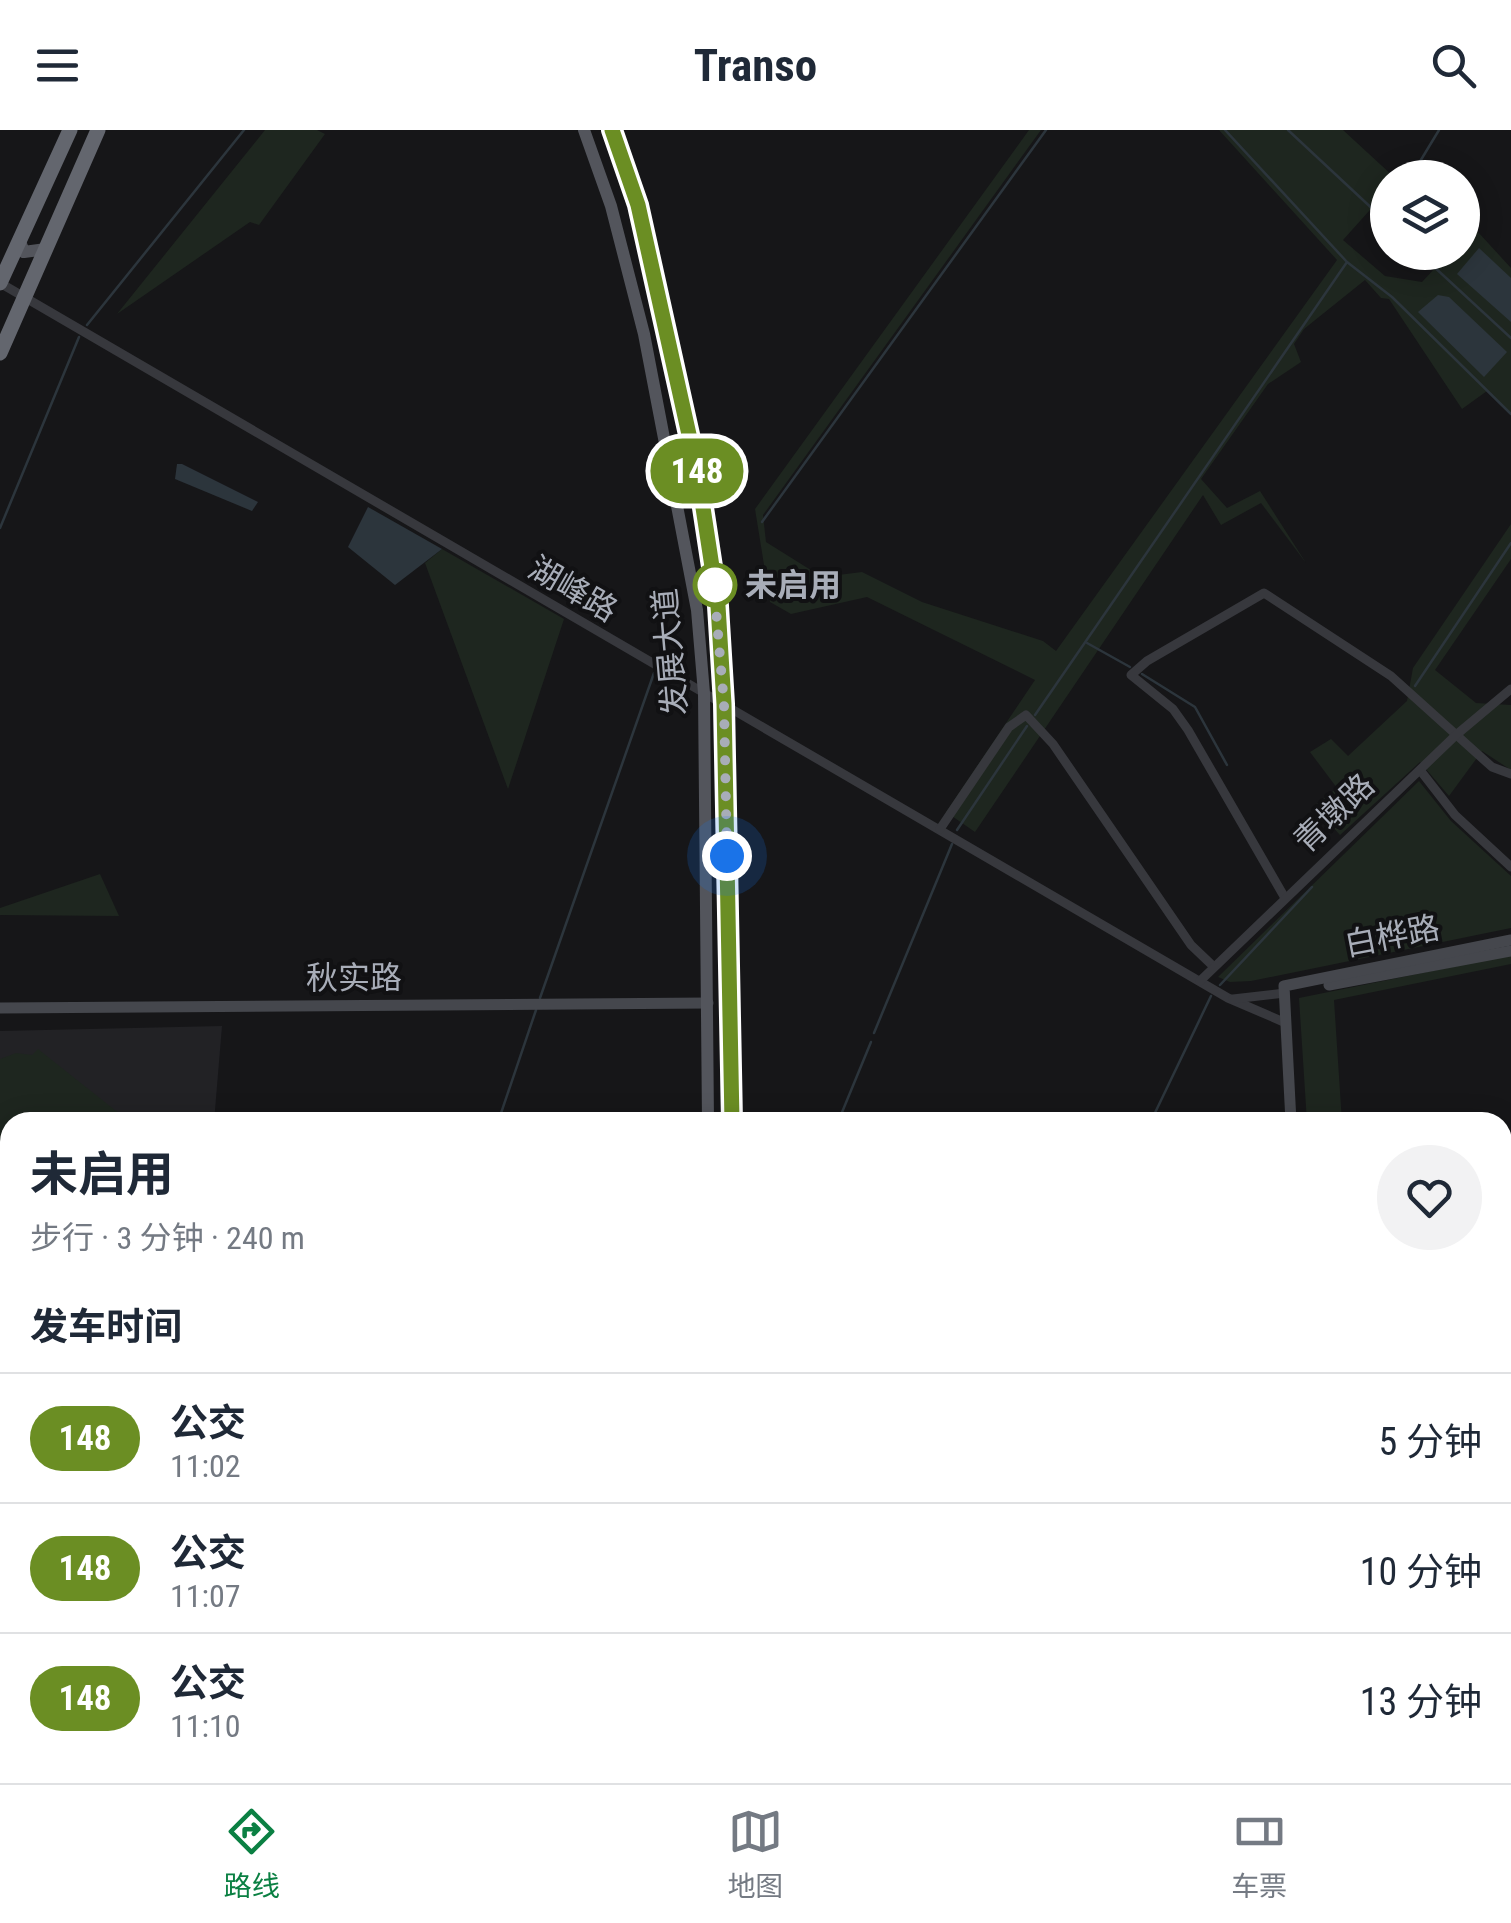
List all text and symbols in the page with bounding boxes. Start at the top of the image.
icon: menu [30,38,85,93]
icon: search [1426,38,1481,93]
text: Transo [694,39,817,92]
map controls [1370,160,1480,270]
button: layers [1370,160,1480,270]
line badge: 148 [640,438,754,504]
text: 148 [670,451,724,492]
street label: 湖峰路 [522,549,624,629]
marker: 未启用 [694,564,736,606]
place label: 未启用 [745,566,841,604]
street label: 发展大道 [645,587,695,717]
street label: 青墩路 [1286,766,1382,860]
your location [702,831,752,881]
street label: 白桦路 [1341,908,1443,964]
street label: 秋实路 [306,959,402,997]
button: heart [1377,1145,1482,1250]
text: 未启用 [30,1146,174,1203]
text: 步行 · 3 分钟 · 240 m [30,1219,305,1257]
text: 发车时间 [30,1305,182,1349]
text: 公交 [170,1401,246,1445]
text: 148 [58,1418,112,1459]
text: 5 分钟 [1379,1420,1482,1464]
text: 11:02 [170,1447,241,1485]
text: 公交 [170,1531,246,1575]
text: 148 [58,1548,112,1589]
text: 10 分钟 [1360,1550,1482,1594]
text: 11:07 [170,1577,241,1615]
text: 公交 [170,1661,246,1705]
text: 148 [58,1678,112,1719]
text: 13 分钟 [1360,1680,1482,1724]
text: 11:10 [170,1707,241,1745]
tab: 路线 [224,1804,280,1904]
tab: 地图 [727,1804,783,1904]
tab: 车票 [1231,1804,1287,1904]

